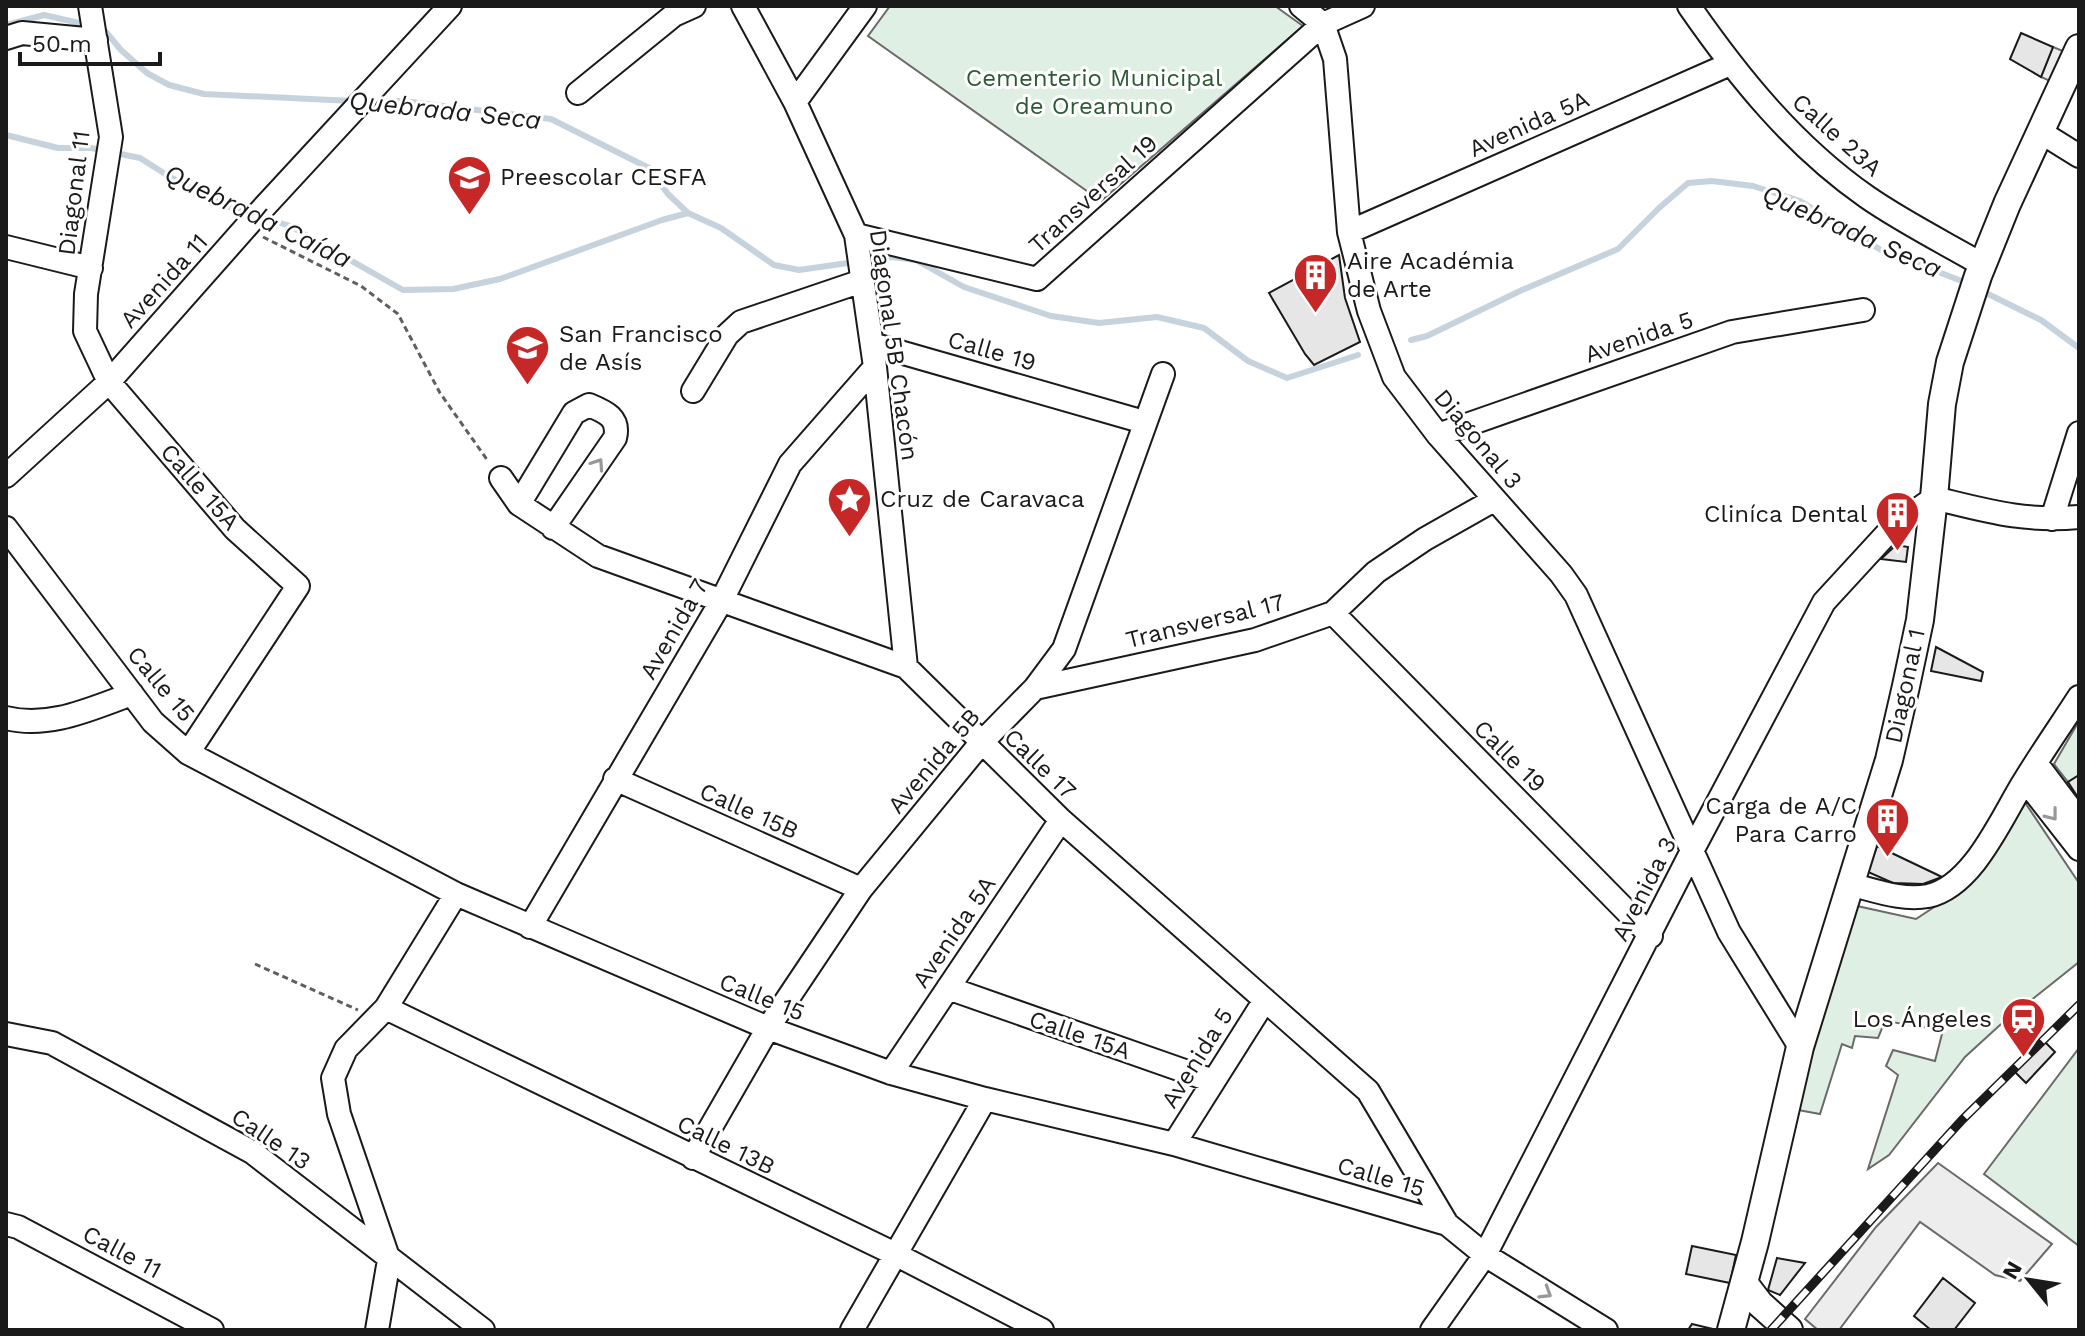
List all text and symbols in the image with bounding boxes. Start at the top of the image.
scale bar [20,16,160,66]
text: 50 m [32,30,92,58]
park label: Cementerio Municipal de Oreamuno [966,64,1223,120]
water label: Quebrada Seca [347,85,543,135]
street label: Avenida 5A [1465,85,1594,163]
street label: Calle 23A [1787,88,1888,183]
street label: Diagonal 11 [52,129,96,257]
street label: Transversal 19 [1023,129,1163,259]
school or university icon: Preescolar CESFA [445,153,493,216]
water label: Quebrada Caída [160,158,356,274]
place label: Preescolar CESFA [500,163,707,191]
water label: Quebrada Seca [1758,178,1946,284]
street label: Avenida 11 [114,228,214,334]
street label: Diagonal 5B Chacón [864,228,924,462]
place label: Aire Académia de Arte [1347,247,1514,303]
building icon: Aire Académia de Arte [1292,251,1340,314]
street label: Avenida 5 [1581,305,1697,369]
place label: San Francisco de Asís [559,320,723,376]
school or university icon: San Francisco de Asís [504,324,552,387]
street label: Calle 19 [945,325,1039,377]
street label: Diagonal 3 [1428,383,1528,495]
street label: Calle 15A [155,438,245,536]
one-way arrow [588,458,603,472]
place icon: Cruz de Caravaca [825,475,873,538]
place label: Cruz de Caravaca [880,485,1085,513]
building icon: Cliníca Dental [1874,490,1922,553]
place label: Cliníca Dental [1704,500,1868,528]
street label: Avenida 7 [634,574,714,684]
street label: Transversal 17 [1123,588,1287,654]
street label: Diagonal 1 [1879,626,1931,746]
street label: Calle 15 [121,641,201,727]
street label: Avenida 5B [882,703,986,819]
street label: Calle 19 [1468,714,1552,798]
street label: Calle 17 [998,723,1082,805]
street label: Calle 15B [695,777,803,845]
place label: Carga de A/C Para Carro [1705,792,1857,848]
building icon: Carga de A/C Para Carro [1864,796,1912,859]
one-way arrow [2042,806,2056,821]
street label: Avenida 3 [1606,832,1682,946]
street label: Avenida 5A [906,871,1002,993]
street label: Calle 15 [715,967,809,1027]
station icon: Los Ángeles [1999,995,2047,1058]
street label: Avenida 5 [1155,1003,1239,1113]
street label: Calle 15A [1026,1005,1135,1065]
place label: Los Ángeles [1853,1005,1992,1033]
street label: Calle 13 [226,1102,316,1176]
street label: Calle 13B [673,1109,779,1181]
street label: Calle 15 [1334,1151,1428,1203]
street label: Calle 11 [78,1220,166,1284]
north arrow [1989,1240,2069,1320]
text: N [1997,1257,2027,1284]
one-way arrow [1537,1283,1552,1298]

